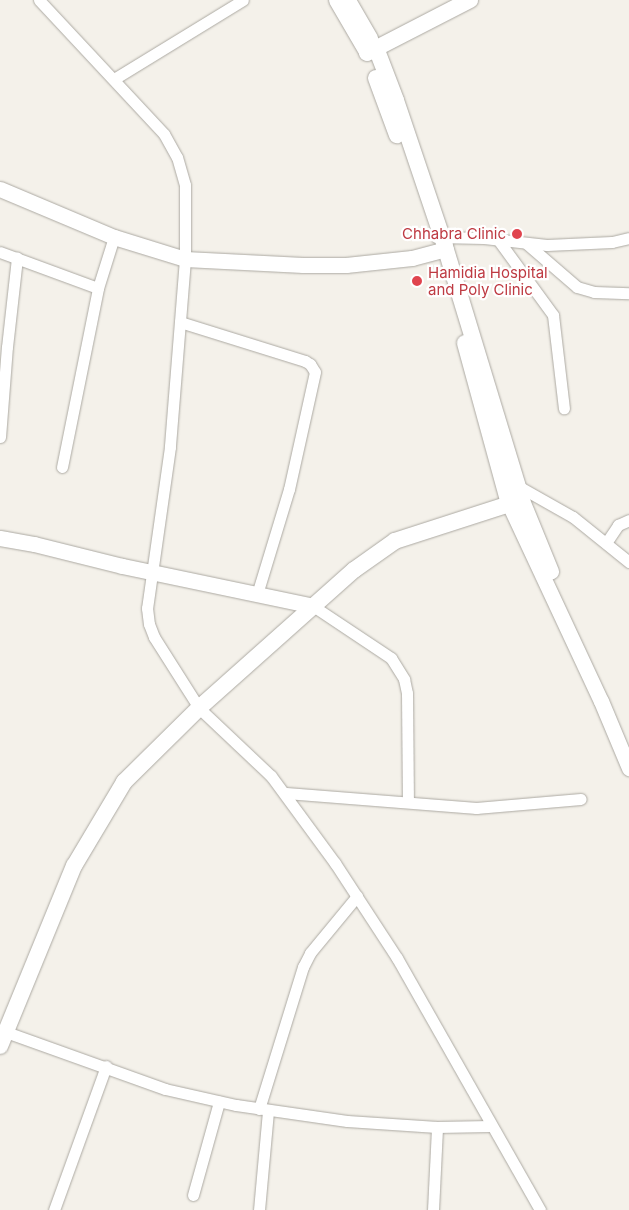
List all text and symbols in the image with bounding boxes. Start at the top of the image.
place label: Chhabra Clinic [402,225,506,243]
marker: Chhabra Clinic [510,227,524,241]
place label: Hamidia Hospital and Poly Clinic [428,263,548,298]
marker: Hamidia Hospital and Poly Clinic [410,274,424,288]

